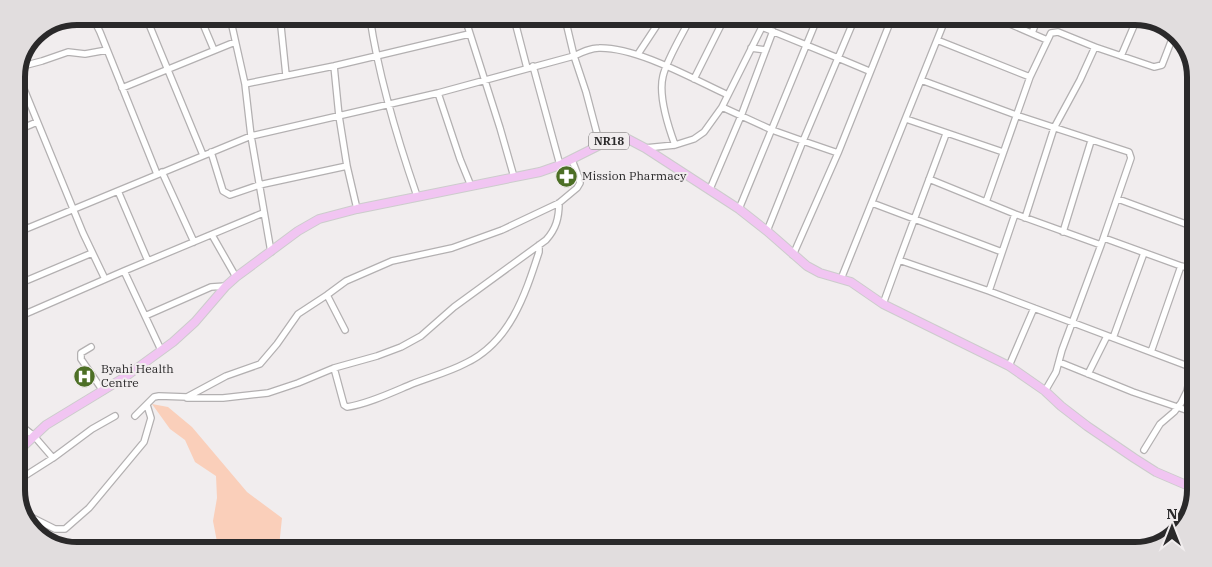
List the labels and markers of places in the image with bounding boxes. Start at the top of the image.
pharmacy icon: Mission Pharmacy [554,164,578,188]
place label: Mission Pharmacy [582,168,687,183]
place label: Byahi Health Centre [101,361,174,390]
hospital icon: Byahi Health Centre [73,364,97,388]

